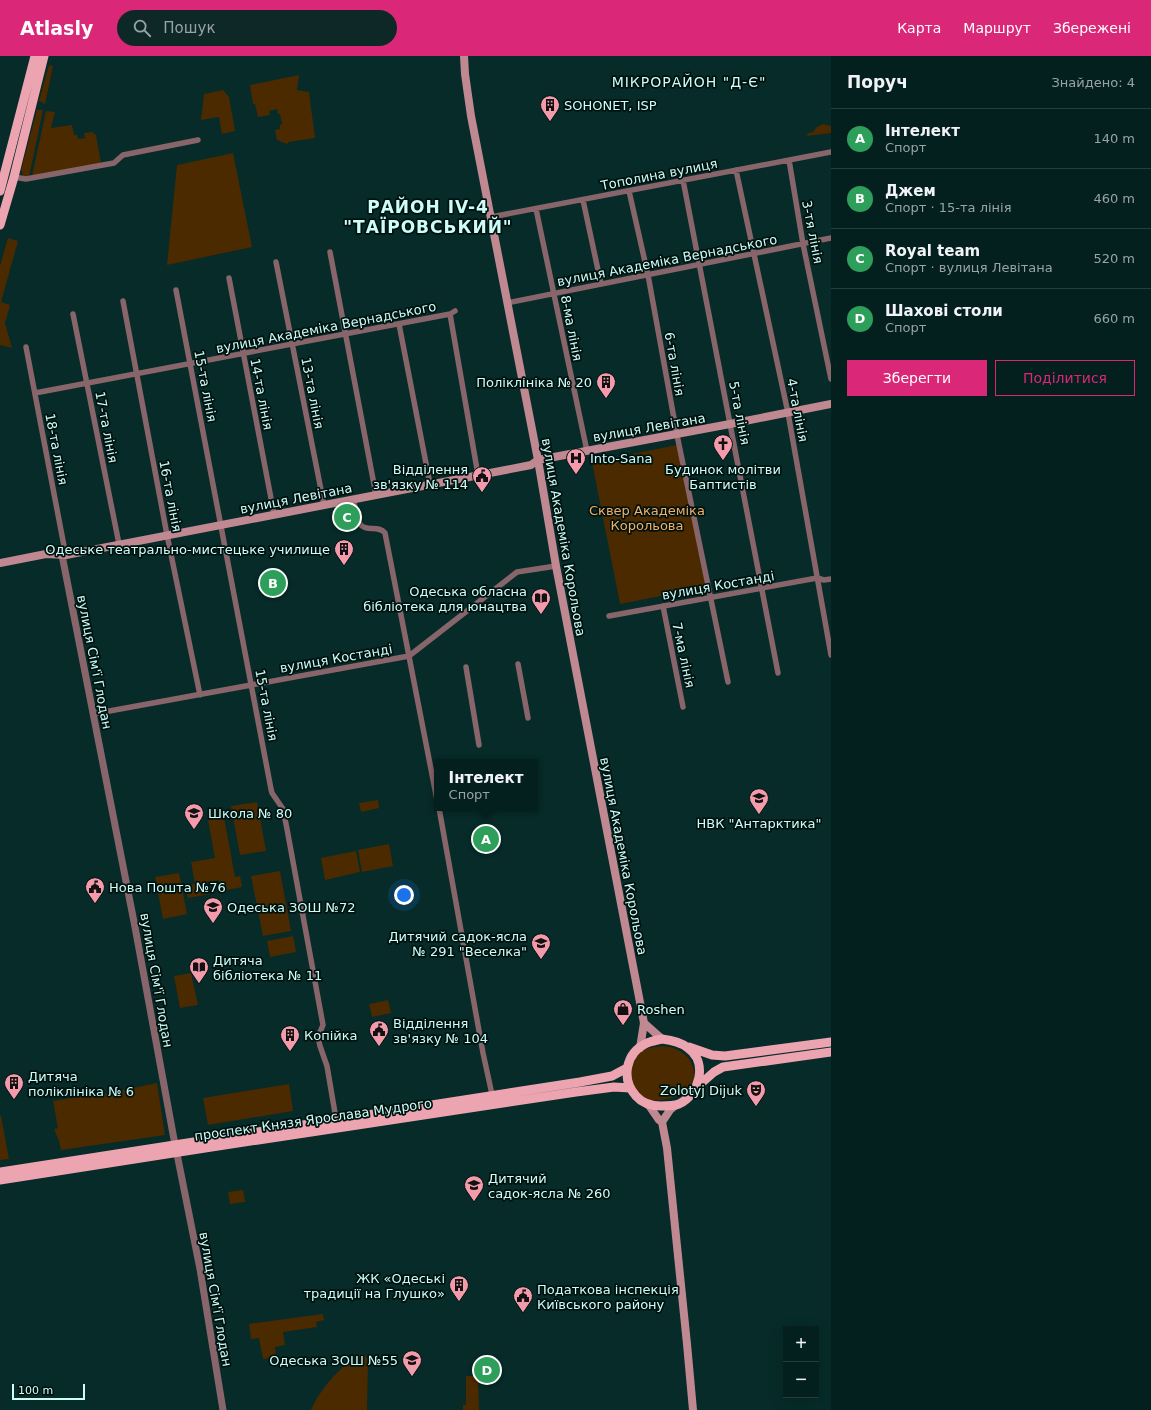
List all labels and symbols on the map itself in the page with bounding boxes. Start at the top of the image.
district label: МІКРОРАЙОН "Д-Є" [612,73,766,90]
building icon: SOHONET, ISP [539,94,561,122]
place label: SOHONET, ISP [564,98,657,113]
street label: Тополина вулиця [599,156,719,193]
district label: РАЙОН IV-4 "ТАЇРОВСЬКИЙ" [343,196,513,237]
street label: 3-тя лінія [799,199,826,265]
street label: вулиця Академіка Вернадського [556,232,779,289]
street label: 8-ма лінія [558,294,585,362]
street label: вулиця Академіка Вернадського [215,299,438,356]
street label: 6-та лінія [662,331,687,397]
street label: 15-та лінія [191,349,220,423]
street label: 13-та лінія [298,356,327,430]
street label: 14-та лінія [247,357,276,431]
building icon: Поліклініка № 20 [595,371,617,399]
place label: Поліклініка № 20 [476,375,592,390]
street label: 4-та лінія [784,377,811,443]
street label: 5-та лінія [726,380,753,446]
street label: 17-та лінія [92,390,121,464]
street label: вулиця Левітана [592,410,707,445]
street label: 18-та лінія [42,412,71,486]
church icon: Будинок молітви Баптистів [712,433,734,461]
street label: вулиця Академіка Корольова [539,437,588,637]
hospital icon: Into-Sana [565,447,587,475]
place label: Into-Sana [590,451,652,466]
street label: 16-та лінія [156,459,185,533]
place label: Відділення зв'язку № 114 [373,462,468,492]
place label: Будинок молітви Баптистів [665,462,781,492]
public building icon: Відділення зв'язку № 114 [471,465,493,493]
street label: вулиця Левітана [239,480,353,517]
pin: C [334,502,360,532]
park label: Сквер Академіка Корольова [589,503,705,533]
building icon: Одеське театрально-мистецьке училище [333,538,355,566]
place label: Одеське театрально-мистецьке училище [45,542,330,557]
pin: B [260,568,286,598]
street label: вулиця Костанді [661,568,775,603]
place label: Одеська обласна бібліотека для юнацтва [363,584,527,614]
library icon: Одеська обласна бібліотека для юнацтва [530,587,552,615]
street label: вулиця Сім'ї Глодан [74,594,115,730]
street label: 7-ма лінія [669,621,698,689]
street label: вулиця Костанді [279,641,393,676]
street label: 15-та лінія [252,668,281,742]
street label: вулиця Академіка Корольова [597,756,650,956]
school or university icon: НВК "Антарктика" [748,787,770,815]
school or university icon: Школа № 80 [183,802,205,830]
place label: Школа № 80 [208,806,292,821]
place label: НВК "Антарктика" [697,816,821,831]
pin: A [473,824,499,854]
public building icon: Нова Пошта №76 [84,876,106,904]
place label: Нова Пошта №76 [109,880,226,895]
your location [394,885,414,905]
school or university icon: Одеська ЗОШ №72 [202,896,224,924]
place label: Одеська ЗОШ №72 [227,900,356,915]
street label: вулиця Сім'ї Глодан [137,912,176,1049]
place label: Дитячий садок-ясла № 291 "Веселка" [388,929,527,959]
school or university icon: Дитячий садок-ясла № 291 "Веселка" [530,932,552,960]
place label: Дитяча бібліотека № 11 [213,953,322,983]
library icon: Дитяча бібліотека № 11 [188,956,210,984]
shop icon: Roshen [612,998,634,1026]
place label: Roshen [637,1002,685,1017]
place label: Відділення зв'язку № 104 [393,1016,488,1046]
public building icon: Відділення зв'язку № 104 [368,1019,390,1047]
building icon: Копійка [279,1024,301,1052]
place label: Копійка [304,1028,358,1043]
place label: Дитяча поліклініка № 6 [28,1069,134,1099]
building icon: Дитяча поліклініка № 6 [3,1072,25,1100]
theatre icon: Zolotyj Dijuk [745,1079,767,1107]
place label: Zolotyj Dijuk [660,1083,742,1098]
street label: проспект Князя Ярослава Мудрого [193,1095,433,1144]
place label: Дитячий садок-ясла № 260 [488,1171,610,1201]
school or university icon: Дитячий садок-ясла № 260 [463,1174,485,1202]
street label: вулиця Сім'ї Глодан [196,1231,235,1368]
place label: ЖК «Одеські традиції на Глушко» [303,1271,445,1301]
building icon: ЖК «Одеські традиції на Глушко» [448,1274,470,1302]
place label: Податкова інспекція Київського району [537,1282,679,1312]
public building icon: Податкова інспекція Київського району [512,1285,534,1313]
school or university icon: Одеська ЗОШ №55 [401,1349,423,1377]
place label: Одеська ЗОШ №55 [269,1353,398,1368]
pin: D [474,1355,500,1385]
scale bar [12,1382,85,1401]

